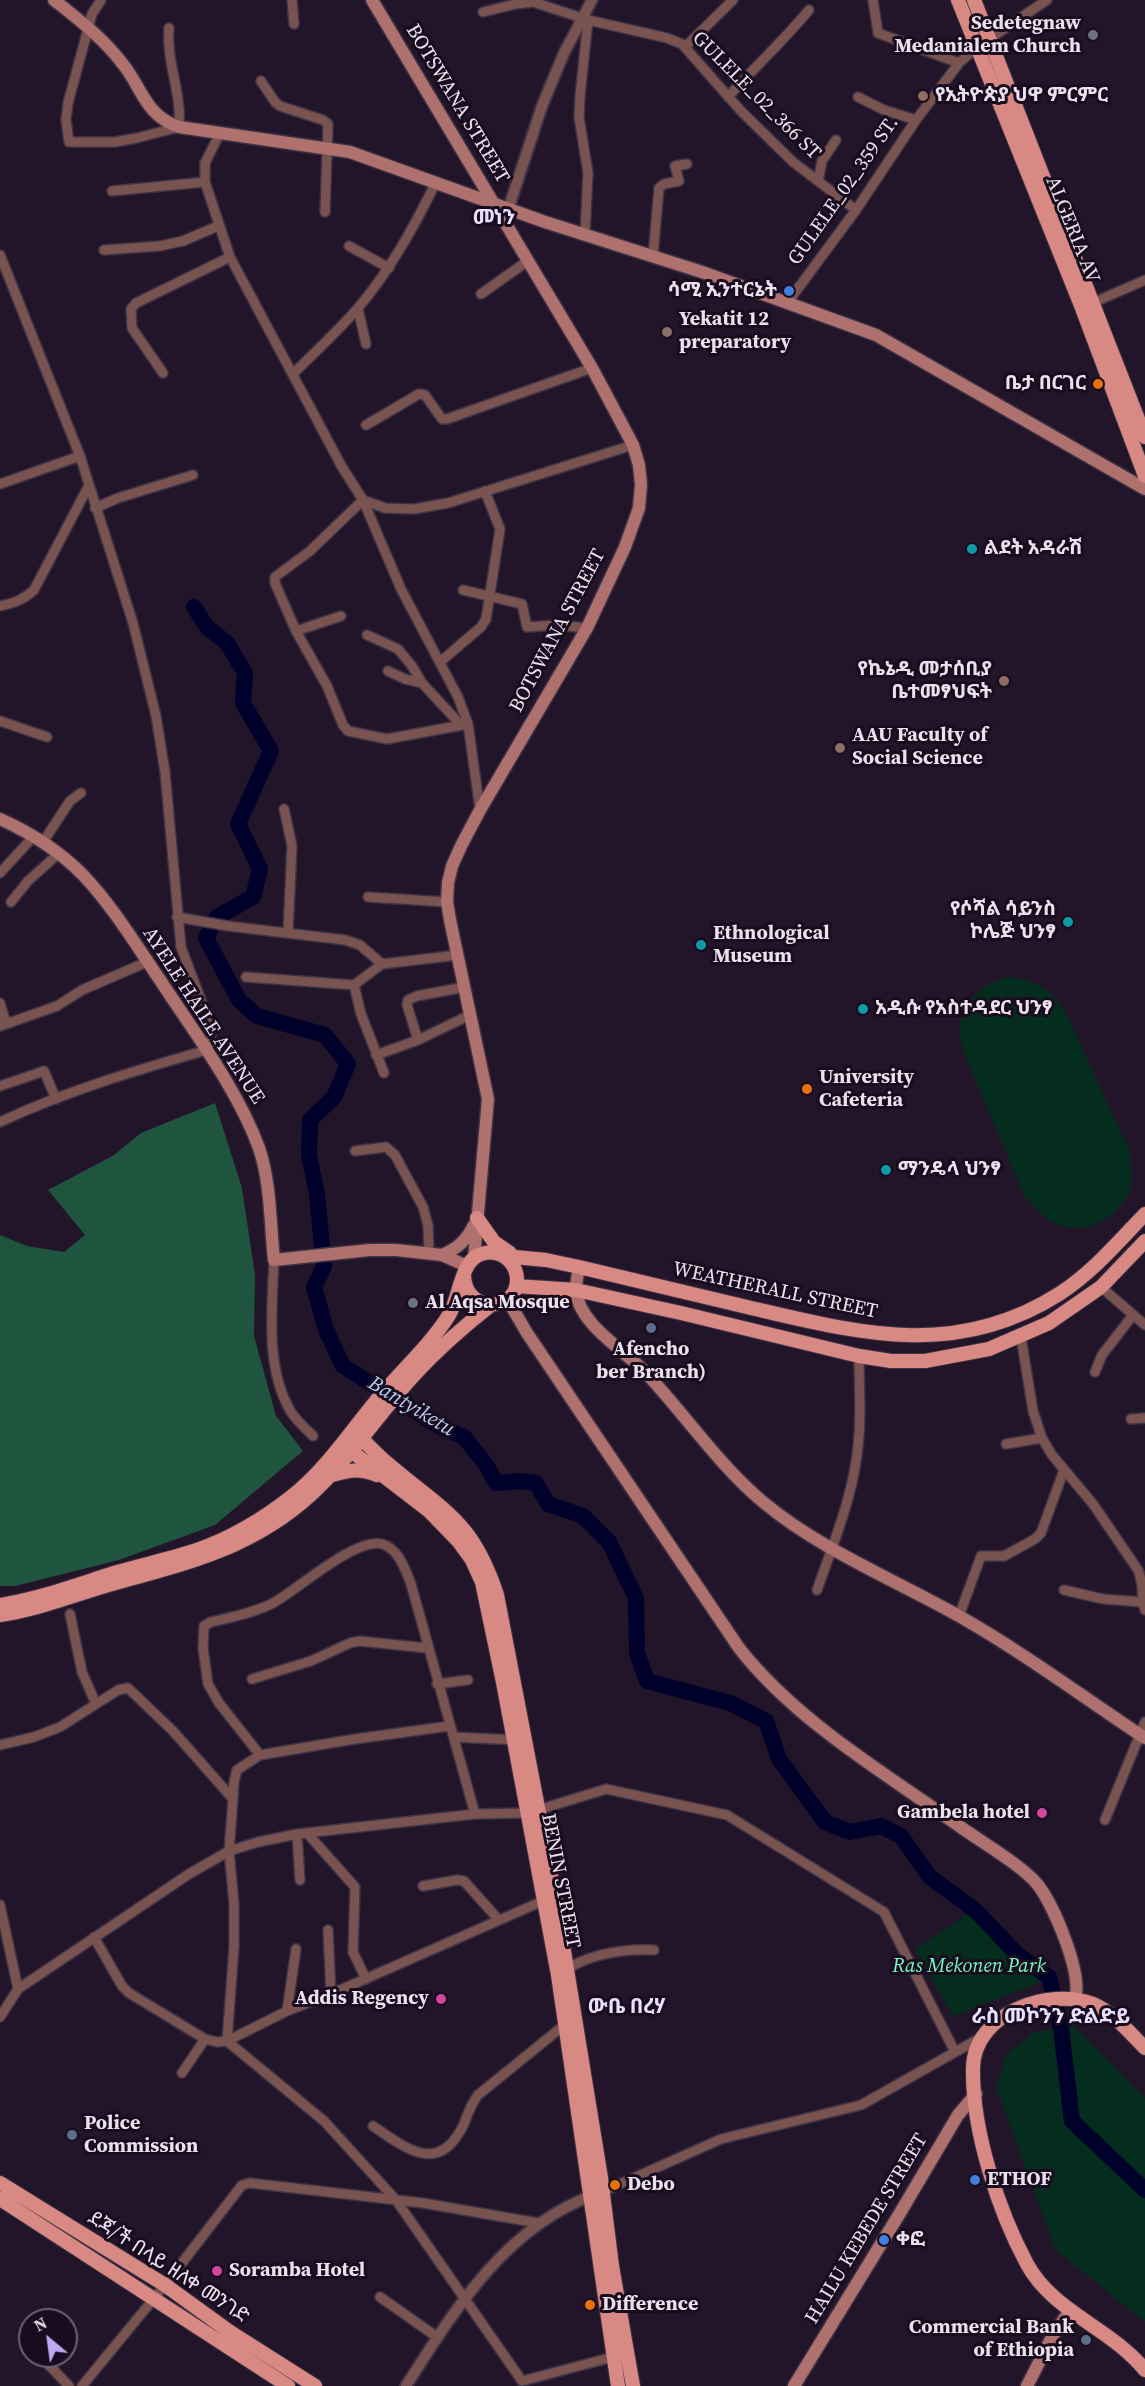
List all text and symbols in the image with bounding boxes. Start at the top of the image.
place label: Sedetegnaw Medanialem Church [894,12,1081,59]
street label: BOTSWANA STREET [400,20,514,188]
street label: GULELE_02_366 ST [687,27,825,165]
marker: Sedetegnaw Medanialem Church [1086,28,1100,42]
place label: የኢትዮጵያ ህዋ ምርምር [935,84,1108,108]
marker: የኢትዮጵያ ህዋ ምርምር [916,89,930,103]
street label: GULELE_02_359 ST. [784,112,904,270]
street label: ALGERIA AV [1040,173,1104,287]
district label: መነን [473,206,515,232]
place label: ሳሚ ኢንተርኔት [667,279,777,303]
marker: ሳሚ ኢንተርኔት [782,284,796,298]
place label: Yekatit 12 preparatory [679,308,791,355]
marker: Yekatit 12 preparatory [660,325,674,339]
place label: ቤታ በርገር [1005,372,1086,396]
marker: ቤታ በርገር [1091,377,1105,391]
place label: ልደት አዳራሽ [984,537,1083,561]
marker: ልደት አዳራሽ [965,542,979,556]
street label: BOTSWANA STREET [505,545,611,717]
place label: የኬኔዲ መታሰቢያ ቤተመፃህፍት [857,658,992,705]
marker: የኬኔዲ መታሰቢያ ቤተመፃህፍት [997,674,1011,688]
place label: AAU Faculty of Social Science [852,724,987,771]
marker: AAU Faculty of Social Science [833,741,847,755]
place label: የሶሻል ሳይንስ ኮሌጅ ህንፃ [950,898,1056,945]
marker: የሶሻል ሳይንስ ኮሌጅ ህንፃ [1061,915,1075,929]
place label: Ethnological Museum [713,922,830,969]
street label: AYELE HAILE AVENUE [137,923,269,1109]
marker: Ethnological Museum [694,938,708,952]
place label: አዲሱ የአስተዳደር ህንፃ [875,997,1052,1021]
marker: አዲሱ የአስተዳደር ህንፃ [856,1002,870,1016]
place label: University Cafeteria [819,1066,914,1113]
marker: University Cafeteria [800,1082,814,1096]
place label: ማንዴላ ህንፃ [898,1158,1001,1182]
marker: ማንዴላ ህንፃ [879,1163,893,1177]
street label: WEATHERALL STREET [670,1258,880,1324]
place label: Al Aqsa Mosque [425,1291,570,1315]
marker: Al Aqsa Mosque [406,1296,420,1310]
marker: Afencho ber Branch) [644,1321,658,1335]
place label: Afencho ber Branch) [596,1338,706,1385]
water label: Bantyiketu [363,1371,459,1443]
place label: Gambela hotel [897,1801,1030,1825]
marker: Gambela hotel [1035,1806,1049,1820]
street label: BENIN STREET [535,1812,585,1950]
park label: Ras Mekonen Park [892,1955,1046,1979]
place label: Addis Regency [295,1987,429,2011]
marker: Addis Regency [434,1992,448,2006]
district label: ውቤ በረሃ [588,1995,666,2021]
district label: ራስ መኮንን ድልድይ [972,2005,1130,2031]
place label: Police Commission [84,2112,198,2159]
marker: Police Commission [65,2128,79,2142]
street label: HAILU KEBEDE STREET [801,2130,933,2328]
place label: ETHOF [987,2168,1052,2192]
place label: Debo [627,2173,675,2197]
marker: ETHOF [968,2173,982,2187]
marker: Debo [608,2178,622,2192]
street label: ደጃ/ች በላይ ዘለቀ መንገድ [83,2207,253,2329]
place label: ቀፎ [896,2228,925,2252]
marker: ቀፎ [877,2233,891,2247]
place label: Soramba Hotel [229,2259,365,2283]
marker: Soramba Hotel [210,2264,224,2278]
place label: Difference [602,2293,698,2317]
marker: Difference [583,2298,597,2312]
north arrow [18,2308,78,2368]
text: N [30,2312,51,2336]
place label: Commercial Bank of Ethiopia [909,2316,1074,2363]
marker: Commercial Bank of Ethiopia [1079,2333,1093,2347]

